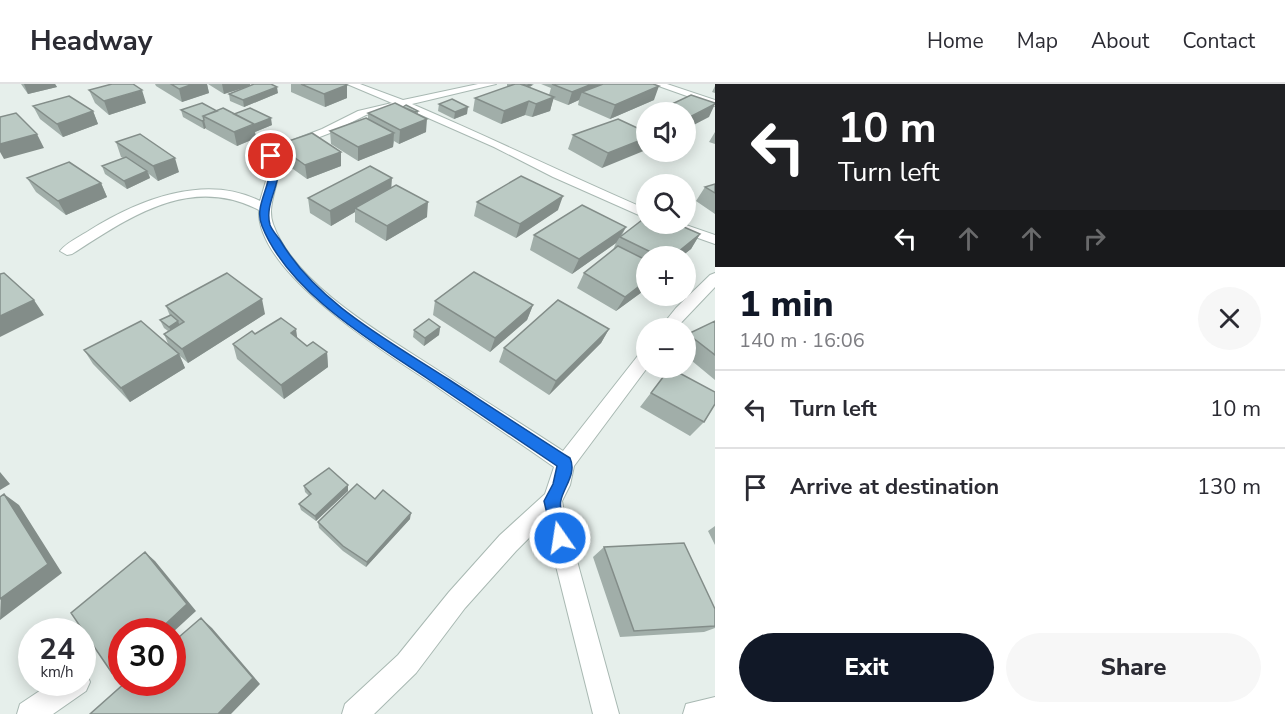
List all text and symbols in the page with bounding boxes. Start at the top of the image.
text: Headway [30,22,152,60]
text: Home [927,27,984,55]
text: Map [1017,27,1058,55]
text: About [1091,27,1149,55]
text: Contact [1182,27,1255,55]
text: 10 m [838,100,937,157]
map controls [636,102,696,378]
button: sound [636,102,696,162]
icon: left [739,108,817,186]
pin [245,130,296,181]
icon: arrive [254,139,287,172]
text: Turn left [838,154,939,191]
button: search [636,174,696,234]
icon: left [889,222,922,255]
icon: ahead [952,222,985,255]
icon: ahead [1015,222,1048,255]
icon: right [1078,222,1111,255]
button: + [636,246,696,306]
text: 1 min [739,280,834,329]
button: close [1198,287,1261,350]
button: − [636,318,696,378]
text: 140 m · 16:06 [739,327,865,354]
icon: left [739,393,772,426]
text: Turn left [790,394,877,424]
text: 10 m [1210,394,1261,424]
icon: arrive [739,471,772,504]
text: Arrive at destination [790,472,999,502]
text: 130 m [1197,472,1261,502]
position arrow [528,506,592,570]
speed limit sign: 30 [108,618,186,696]
text: 24 [39,629,75,670]
button: Exit [739,633,994,702]
button: Share [1006,633,1261,702]
text: km/h [40,662,74,682]

